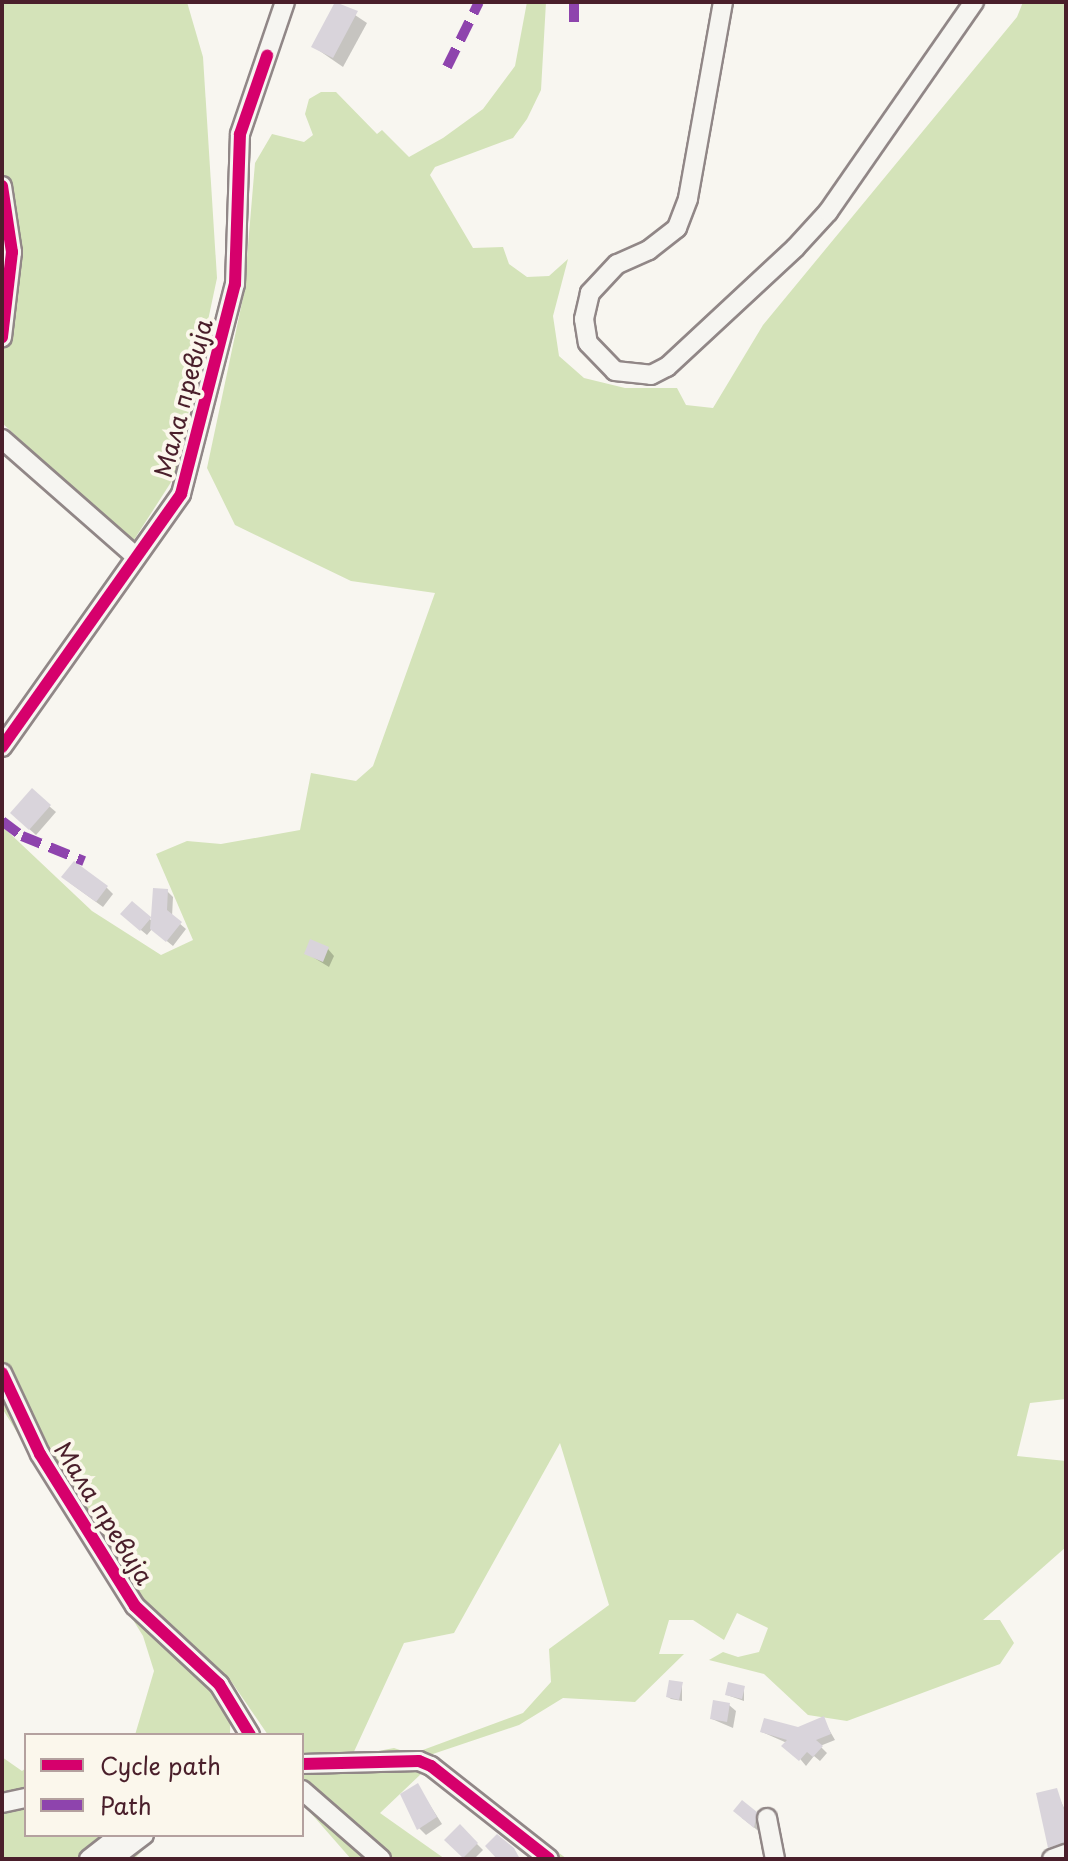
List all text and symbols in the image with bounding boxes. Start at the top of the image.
street label: Мала превија [148,315,218,481]
street label: Мала превија [48,1436,160,1590]
legend [24,1733,304,1837]
text: Cycle path [100,1747,221,1783]
text: Path [100,1787,152,1823]

